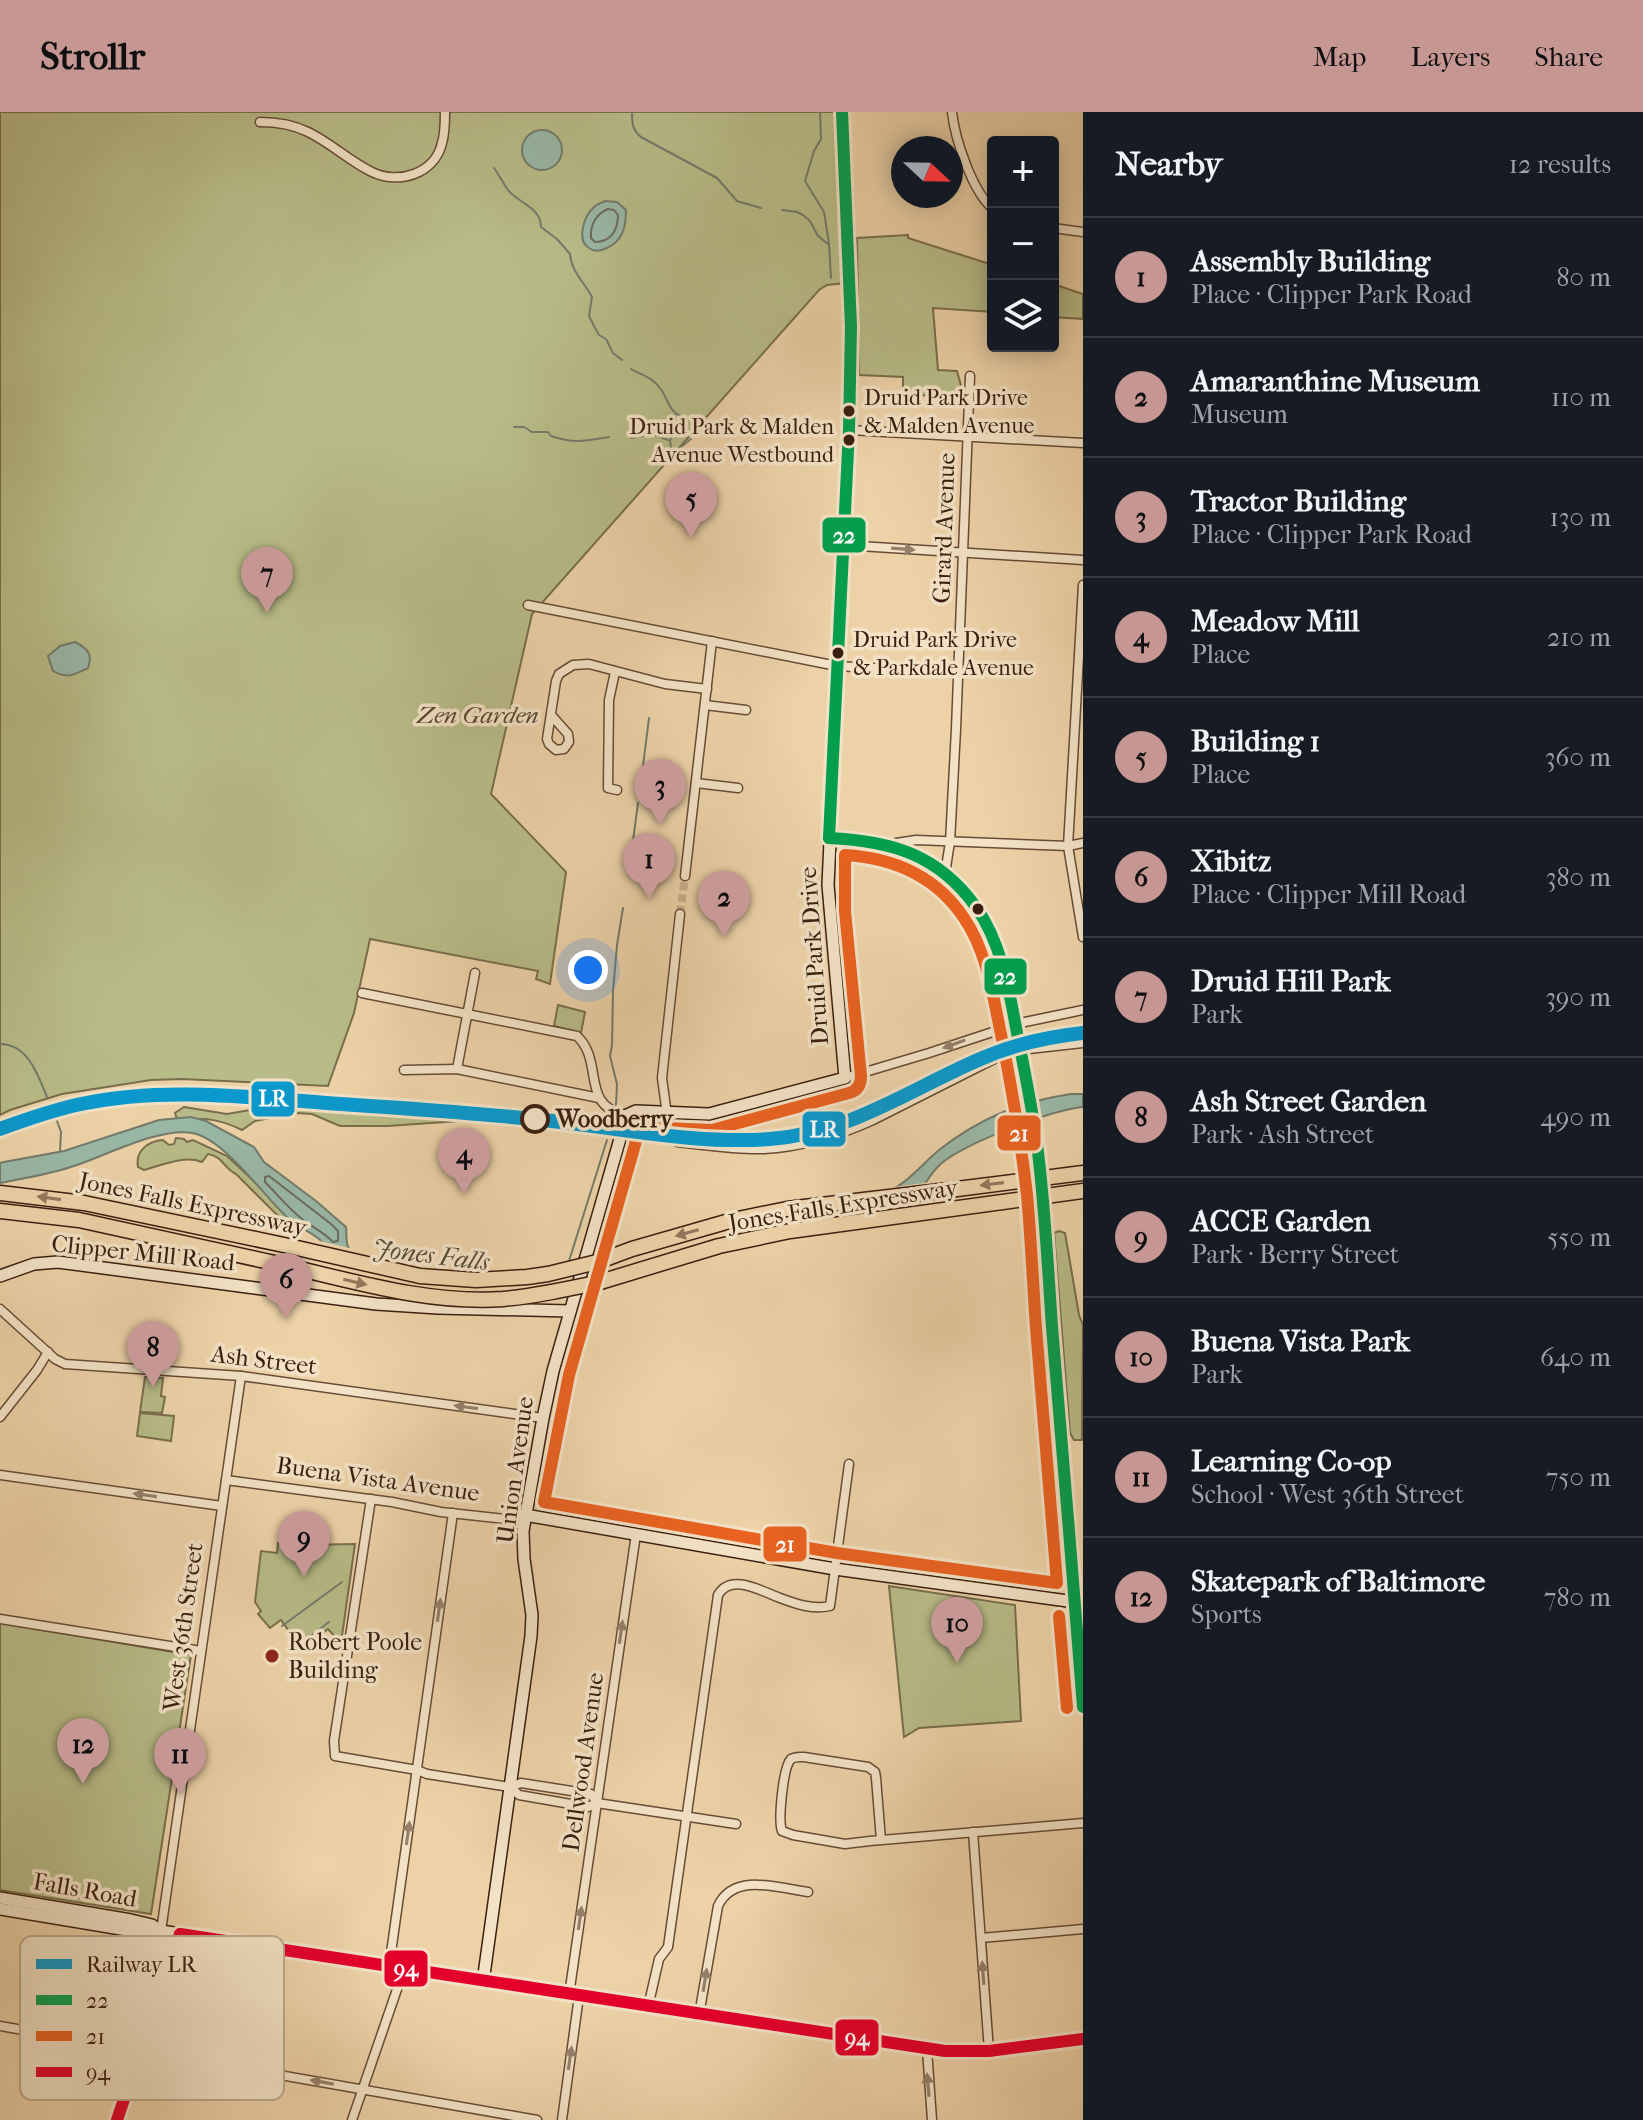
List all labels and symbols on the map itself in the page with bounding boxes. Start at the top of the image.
north arrow [891,136,963,208]
place label: Druid Park Drive & Malden Avenue [864,385,1035,439]
marker: Druid Park Drive & Malden Avenue [841,403,857,419]
place label: Druid Park & Malden Avenue Westbound [629,414,835,468]
marker: Druid Park & Malden Avenue Westbound [841,432,857,448]
street label: Girard Avenue [927,452,961,604]
pin: 5 [665,472,717,538]
line badge: 22 [821,516,867,554]
text: 22 [833,523,855,549]
one-way arrow [891,543,916,556]
pin: 7 [241,547,293,613]
place label: Druid Park Drive & Parkdale Avenue [853,627,1034,681]
marker: Druid Park Drive & Parkdale Avenue [830,645,846,661]
park label: Zen Garden [415,701,539,729]
pin: 3 [634,759,686,825]
pin: 1 [623,833,675,899]
street label: Druid Park Drive [794,866,834,1046]
pin: 2 [698,871,750,937]
unlabelled marker [970,901,986,917]
your location [568,950,608,990]
line badge: 22 [983,957,1028,996]
text: 22 [994,964,1016,990]
one-way arrow [941,1038,965,1051]
line badge: LR [250,1080,296,1118]
text: LR [258,1086,290,1112]
marker: Woodberry [521,1105,549,1133]
place label: Woodberry [555,1105,674,1133]
line badge: LR [801,1110,847,1148]
line badge: 21 [996,1114,1042,1152]
text: LR [809,1117,841,1143]
text: 21 [1009,1121,1029,1147]
pin: 4 [438,1128,490,1194]
street label: Jones Falls Expressway [75,1166,311,1242]
street label: Jones Falls Expressway [724,1173,961,1237]
one-way arrow [979,1178,1004,1191]
one-way arrow [36,1191,61,1204]
one-way arrow [674,1227,698,1240]
street label: Clipper Mill Road [50,1229,237,1277]
water label: Jones Falls [371,1232,492,1278]
pin: 6 [260,1253,312,1319]
one-way arrow [343,1276,368,1289]
pin: 8 [127,1321,179,1387]
street label: Ash Street [209,1340,319,1380]
street label: Union Avenue [491,1395,539,1545]
one-way arrow [453,1400,478,1413]
street label: Buena Vista Avenue [275,1451,482,1507]
one-way arrow [132,1488,157,1501]
pin: 9 [278,1511,330,1577]
line badge: 21 [762,1525,808,1563]
text: 21 [775,1532,795,1558]
street label: West 36th Street [157,1541,209,1714]
one-way arrow [433,1597,446,1622]
pin: 10 [931,1597,983,1663]
one-way arrow [615,1620,628,1645]
place label: Robert Poole Building [288,1628,422,1684]
marker: Robert Poole Building [263,1647,281,1665]
street label: Dellwood Avenue [557,1671,609,1853]
pin: 12 [57,1718,109,1784]
pin: 11 [154,1728,206,1794]
one-way arrow [402,1821,415,1846]
street label: Falls Road [31,1867,140,1913]
one-way arrow [574,1905,587,1930]
legend [20,1936,284,2100]
line badge: 94 [383,1949,429,1988]
text: Railway LR [86,1952,197,1978]
text: 94 [393,1956,419,1982]
one-way arrow [976,1960,989,1985]
one-way arrow [699,1967,712,1992]
text: 22 [86,1988,109,2014]
line badge: 94 [834,2018,880,2057]
text: 21 [86,2024,105,2050]
text: 94 [844,2025,870,2051]
one-way arrow [564,2045,577,2070]
text: 94 [86,2060,111,2086]
one-way arrow [922,2072,935,2097]
one-way arrow [310,2076,335,2088]

